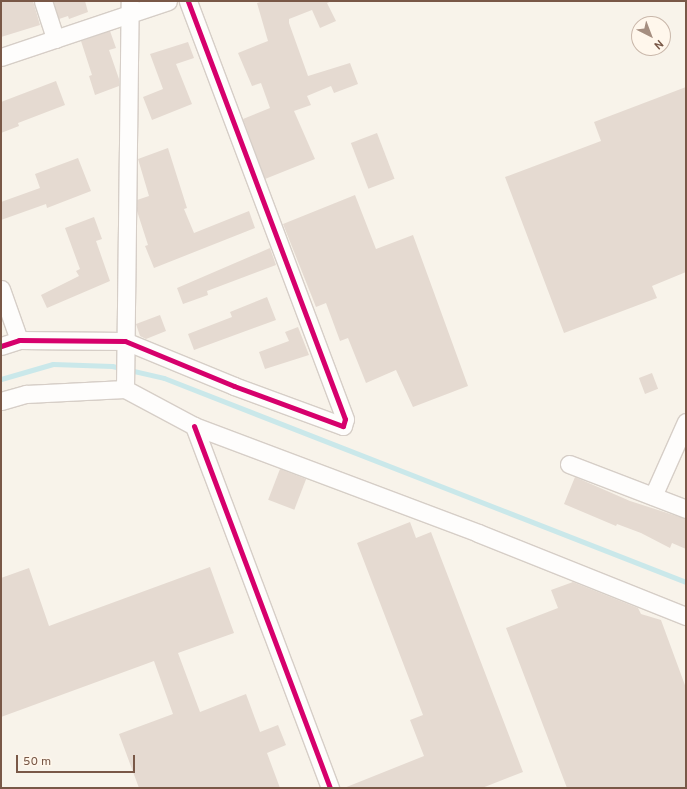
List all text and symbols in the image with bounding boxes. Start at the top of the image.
north arrow [631,16,671,56]
text: N [651,36,666,52]
scale bar [18,747,137,773]
text: 50 m [23,754,51,770]

